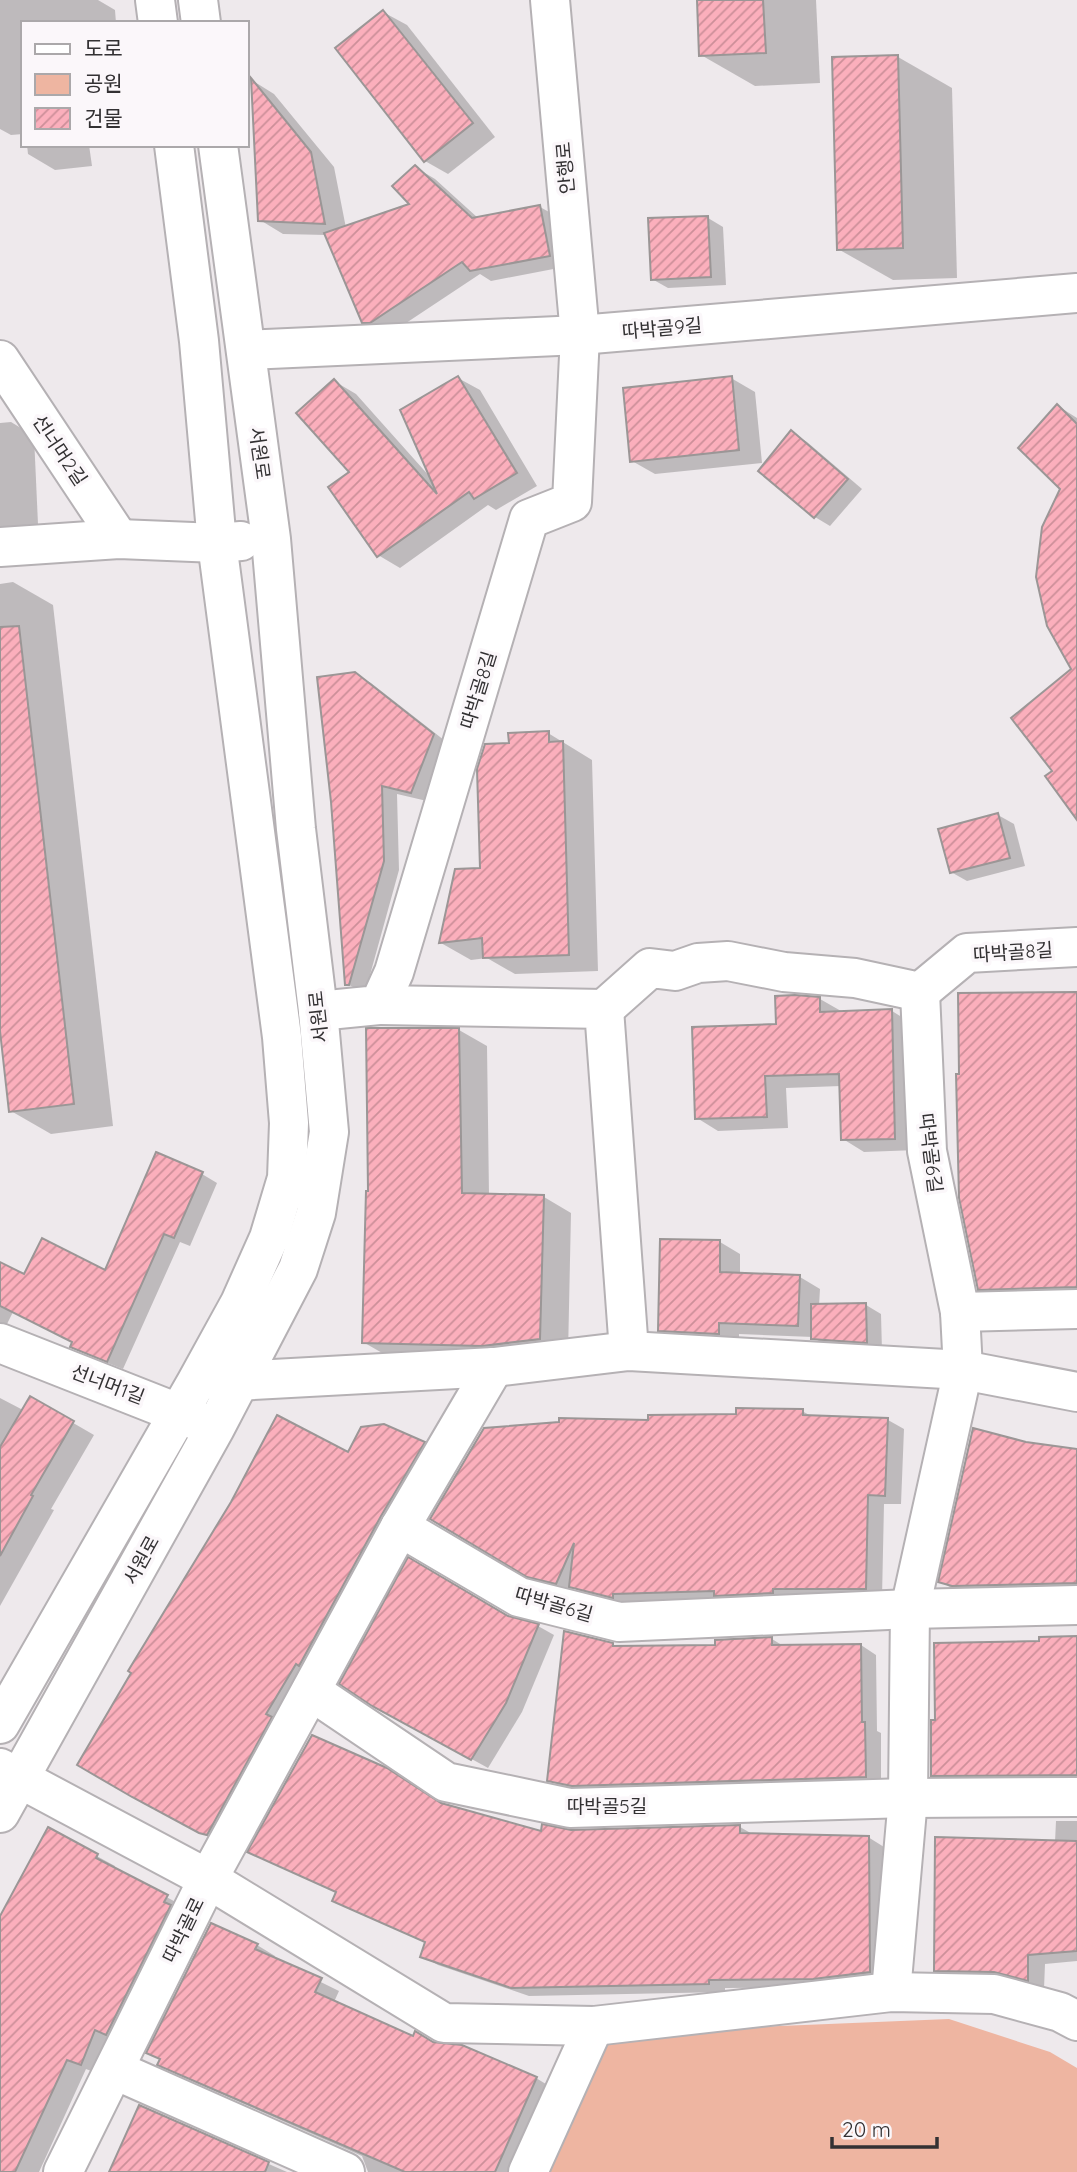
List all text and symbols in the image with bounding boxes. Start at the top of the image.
legend [21,21,248,147]
text: 도로 [84,35,123,61]
text: 공원 [84,70,123,96]
text: 건물 [84,105,123,131]
street label: 안행로 [551,141,579,195]
street label: 따박골9길 [621,313,703,343]
street label: 선너머2길 [28,410,92,490]
street label: 서원로 [244,425,276,481]
street label: 따박골8길 [455,648,501,732]
street label: 따박골8길 [972,937,1054,967]
street label: 서원로 [303,990,333,1044]
street label: 따박골6길 [914,1112,948,1194]
street label: 선너머1길 [68,1359,148,1409]
street label: 서원로 [118,1531,164,1589]
street label: 따박골6길 [512,1581,596,1627]
street label: 따박골5길 [567,1794,647,1818]
street label: 따박골로 [157,1893,209,1967]
scale bar [832,2106,937,2150]
text: 20 m [842,2116,891,2142]

